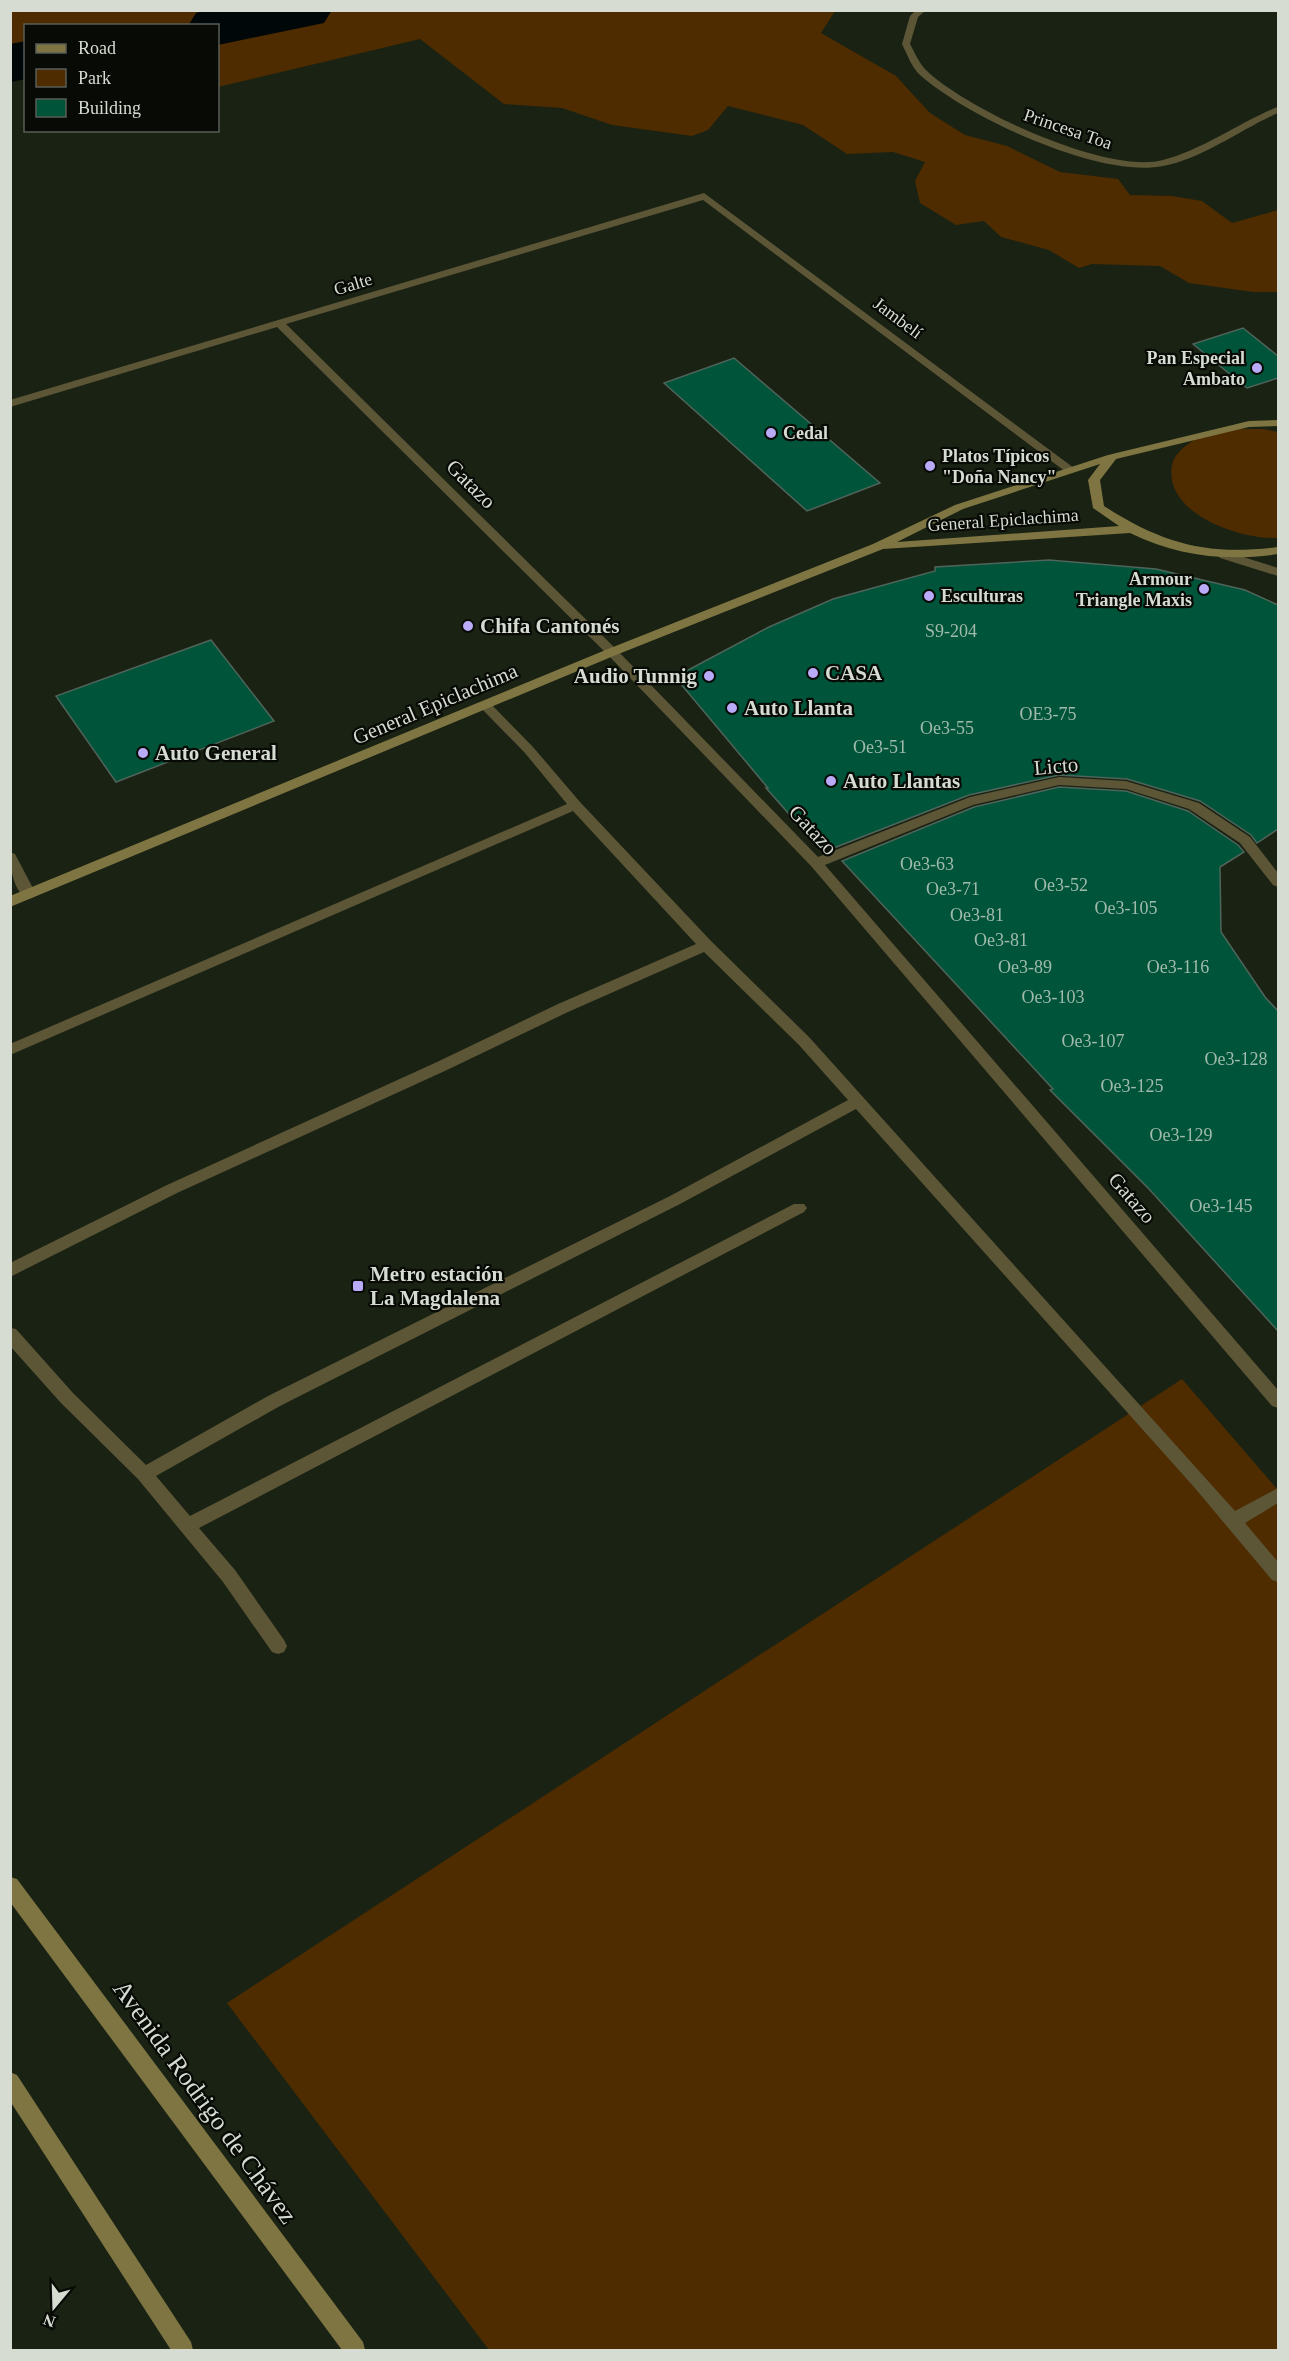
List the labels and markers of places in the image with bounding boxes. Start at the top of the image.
place label: Pan Especial Ambato [1146,348,1245,389]
marker: Pan Especial Ambato [1250,361,1264,375]
place label: Cedal [783,423,828,443]
marker: Cedal [764,426,778,440]
place label: Platos Típicos "Doña Nancy" [942,446,1057,487]
marker: Platos Típicos "Doña Nancy" [923,459,937,473]
place label: Armour Triangle Maxis [1076,569,1192,610]
marker: Armour Triangle Maxis [1197,582,1211,596]
place label: Esculturas [941,586,1023,606]
marker: Esculturas [922,589,936,603]
place label: Chifa Cantonés [480,614,619,638]
marker: Chifa Cantonés [461,619,475,633]
place label: CASA [825,661,883,685]
place label: Audio Tunnig [574,664,697,688]
marker: CASA [806,666,820,680]
marker: Audio Tunnig [702,669,716,683]
place label: Auto Llanta [744,696,854,720]
marker: Auto Llanta [725,701,739,715]
place label: Auto General [155,741,277,765]
marker: Auto General [136,746,150,760]
place label: Auto Llantas [843,769,960,793]
marker: Auto Llantas [824,774,838,788]
place label: Metro estación La Magdalena [370,1262,503,1310]
marker: Metro estación La Magdalena [351,1279,365,1293]

